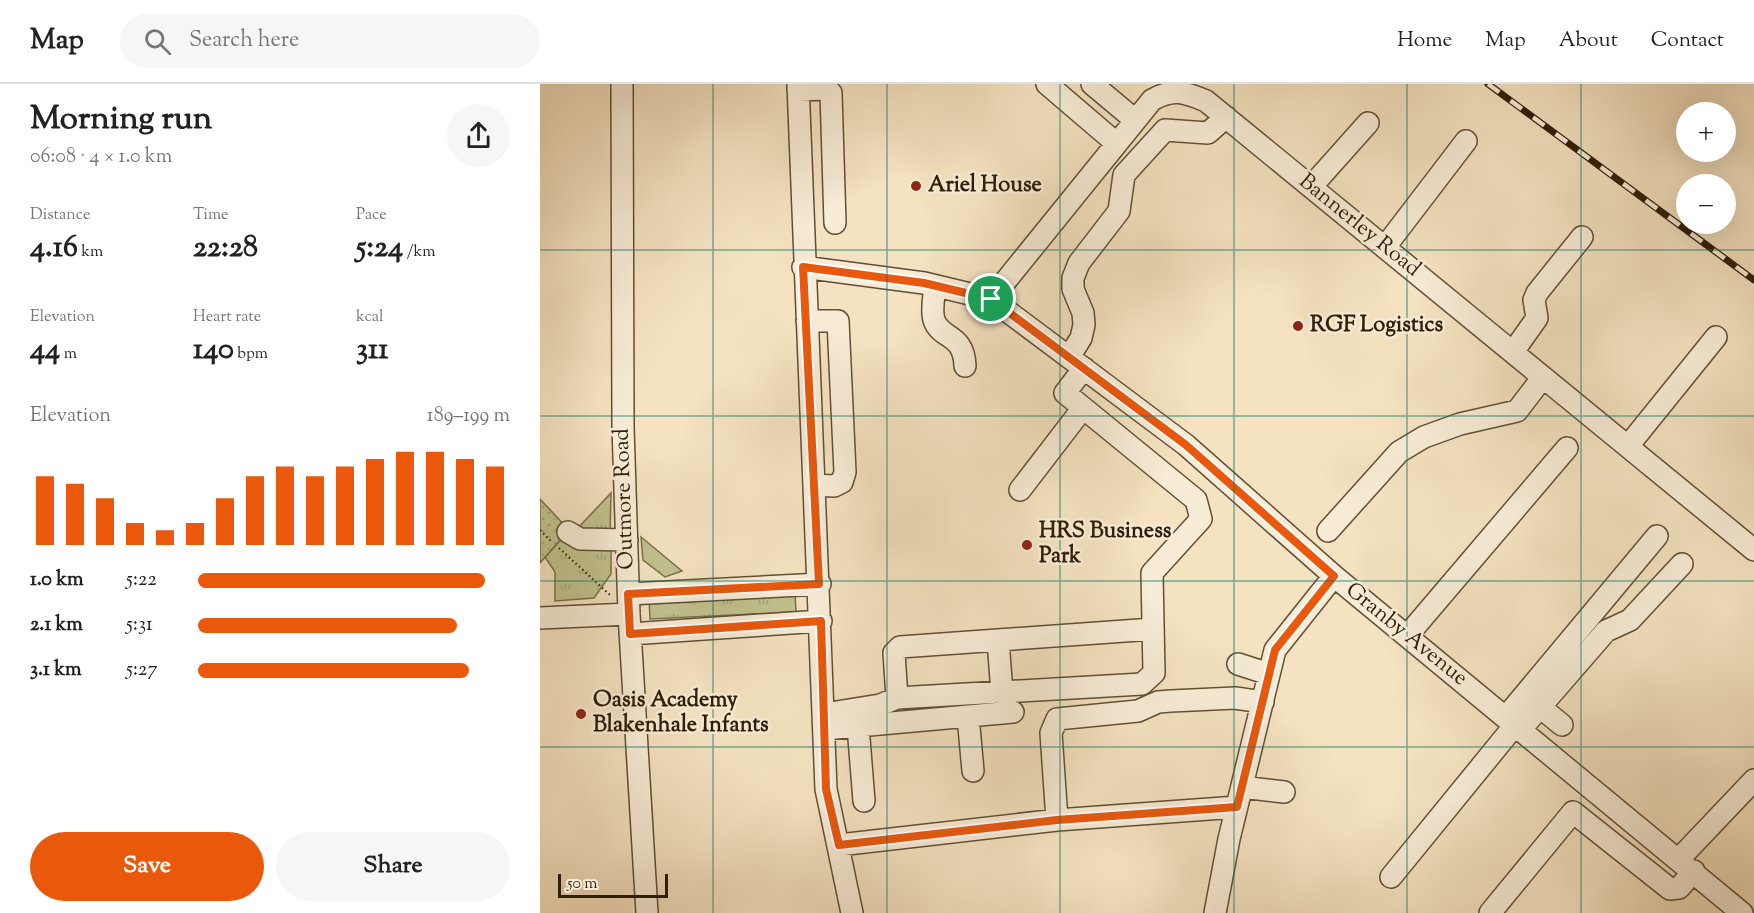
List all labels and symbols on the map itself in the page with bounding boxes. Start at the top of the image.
street label: Bannerley Road [1291,167,1427,285]
place label: Ariel House [928,170,1042,202]
marker: Ariel House [909,179,923,193]
pin [965,273,1016,324]
place label: RGF Logistics [1310,310,1444,342]
marker: RGF Logistics [1291,319,1305,333]
street label: Outmore Road [607,428,643,570]
place label: HRS Business Park [1039,516,1172,573]
marker: HRS Business Park [1020,538,1034,552]
street label: Granby Avenue [1338,575,1474,695]
place label: Oasis Academy Blakenhale Infants [593,685,769,742]
marker: Oasis Academy Blakenhale Infants [574,707,588,721]
scale bar [558,871,668,898]

